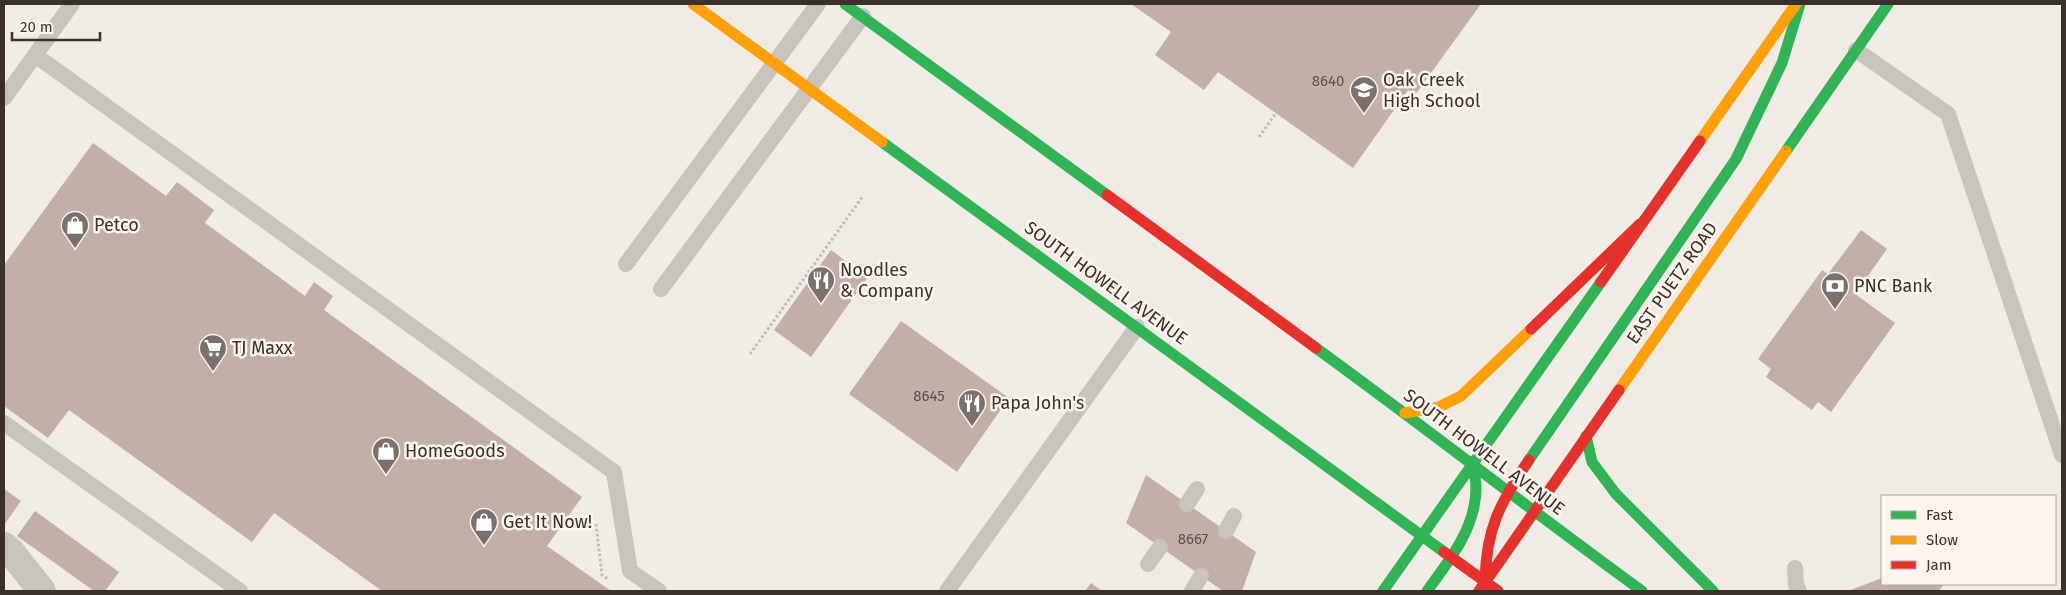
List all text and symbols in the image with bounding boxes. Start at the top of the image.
scale bar [12,10,100,42]
text: 20 m [20,18,53,36]
place label: Oak Creek High School [1383,69,1480,112]
house number: 8640 [1312,72,1344,90]
school or university icon: Oak Creek High School [1349,75,1379,114]
shop icon: Petco [60,210,90,249]
place label: Petco [94,214,139,236]
street label: SOUTH HOWELL AVENUE [1020,217,1192,349]
street label: EAST PUETZ ROAD [1622,218,1722,348]
place label: Noodles & Company [840,259,933,302]
restaurant icon: Noodles & Company [806,265,836,304]
bank icon: PNC Bank [1820,271,1850,310]
place label: PNC Bank [1854,275,1933,297]
supermarket icon: TJ Maxx [198,333,228,372]
place label: TJ Maxx [232,337,293,359]
street label: SOUTH HOWELL AVENUE [1399,384,1569,520]
house number: 8645 [913,387,945,405]
restaurant icon: Papa John's [957,388,987,427]
place label: Papa John's [991,392,1084,414]
shop icon: HomeGoods [371,436,401,475]
place label: HomeGoods [405,440,505,462]
legend [1881,495,2056,585]
text: Fast [1926,506,1953,524]
shop icon: Get It Now! [469,507,499,546]
place label: Get It Now! [503,511,592,533]
house number: 8667 [1178,530,1209,548]
text: Slow [1926,531,1958,549]
text: Jam [1926,556,1952,574]

